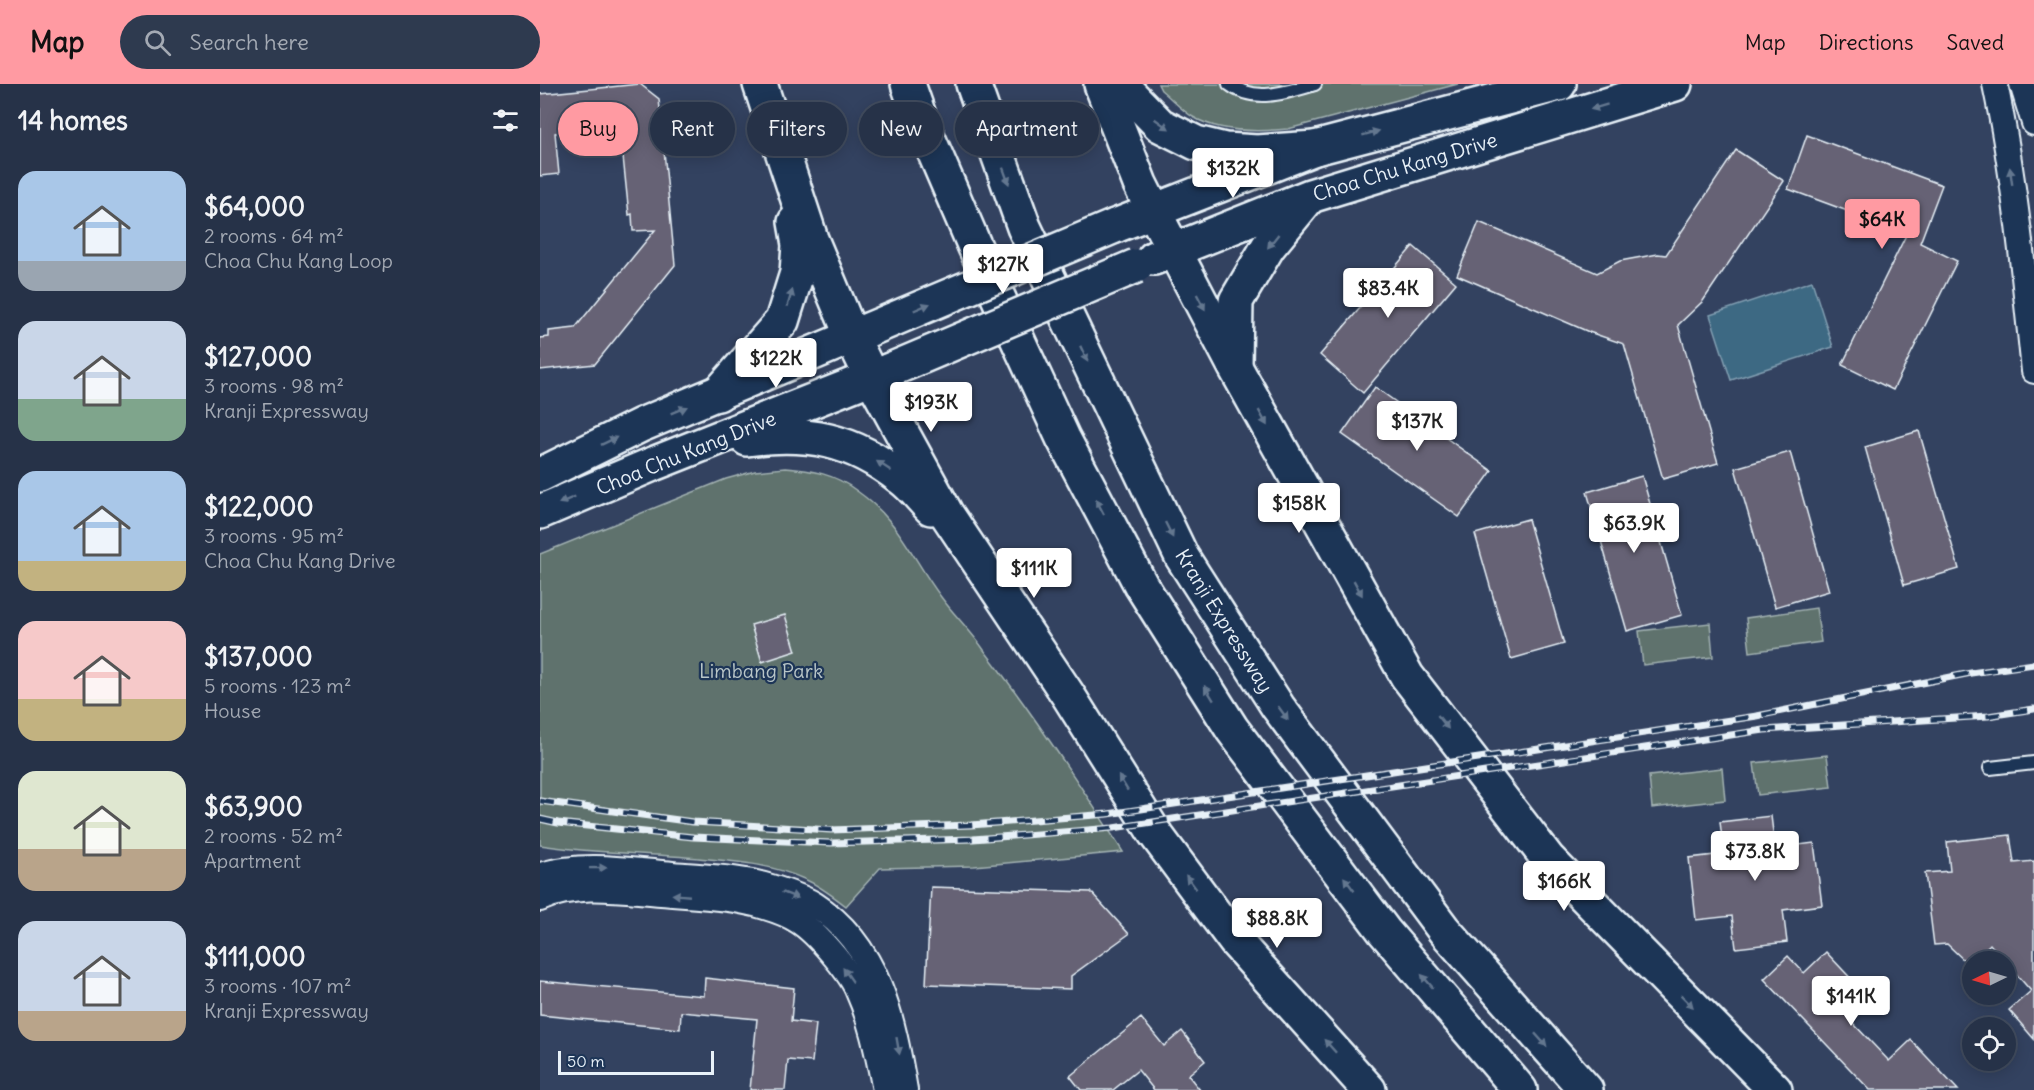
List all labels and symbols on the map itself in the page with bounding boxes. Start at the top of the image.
one-way arrow [1590,103,1608,113]
one-way arrow [1153,118,1169,130]
street label: Choa Chu Kang Drive [1310,127,1500,206]
one-way arrow [1362,128,1380,138]
pin: $132K [1191,148,1275,199]
one-way arrow [1001,167,1011,185]
one-way arrow [2006,167,2015,186]
pin: $64K [1846,199,1918,250]
one-way arrow [1267,233,1280,249]
pin: $127K [961,244,1045,295]
pin: $83.4K [1339,268,1437,319]
one-way arrow [786,289,795,307]
one-way arrow [1195,293,1205,311]
one-way arrow [913,302,931,311]
pin: $122K [734,338,818,389]
one-way arrow [1080,346,1089,363]
pin: $193K [889,382,973,433]
pin: $137K [1375,401,1459,452]
street label: Choa Chu Kang Drive [592,405,779,500]
one-way arrow [671,405,689,415]
one-way arrow [1258,410,1268,427]
one-way arrow [601,436,618,445]
one-way arrow [876,461,892,472]
pin: $158K [1257,483,1341,534]
one-way arrow [559,496,576,505]
one-way arrow [1095,498,1104,515]
pin: $63.9K [1585,503,1683,554]
one-way arrow [1164,522,1173,539]
street label: Kranji Expressway [1170,544,1279,697]
pin: $111K [992,548,1076,599]
one-way arrow [1353,580,1363,597]
park label: Limbang Park [699,658,823,683]
one-way arrow [1203,685,1215,701]
one-way arrow [1277,704,1289,720]
one-way arrow [1436,715,1448,730]
one-way arrow [1118,775,1129,791]
pin: $73.8K [1706,831,1804,882]
pin: $166K [1522,861,1606,912]
one-way arrow [588,863,607,873]
one-way arrow [1185,874,1197,890]
one-way arrow [1342,876,1355,892]
one-way arrow [672,890,691,900]
one-way arrow [781,890,799,900]
pin: $88.8K [1228,898,1326,949]
north arrow [1962,951,2016,1005]
one-way arrow [842,968,854,984]
one-way arrow [1421,973,1434,989]
pin: $141K [1809,976,1893,1027]
one-way arrow [1680,994,1694,1009]
one-way arrow [1534,1032,1547,1047]
one-way arrow [894,1036,903,1055]
one-way arrow [1323,1039,1337,1054]
scale bar [558,1048,714,1076]

